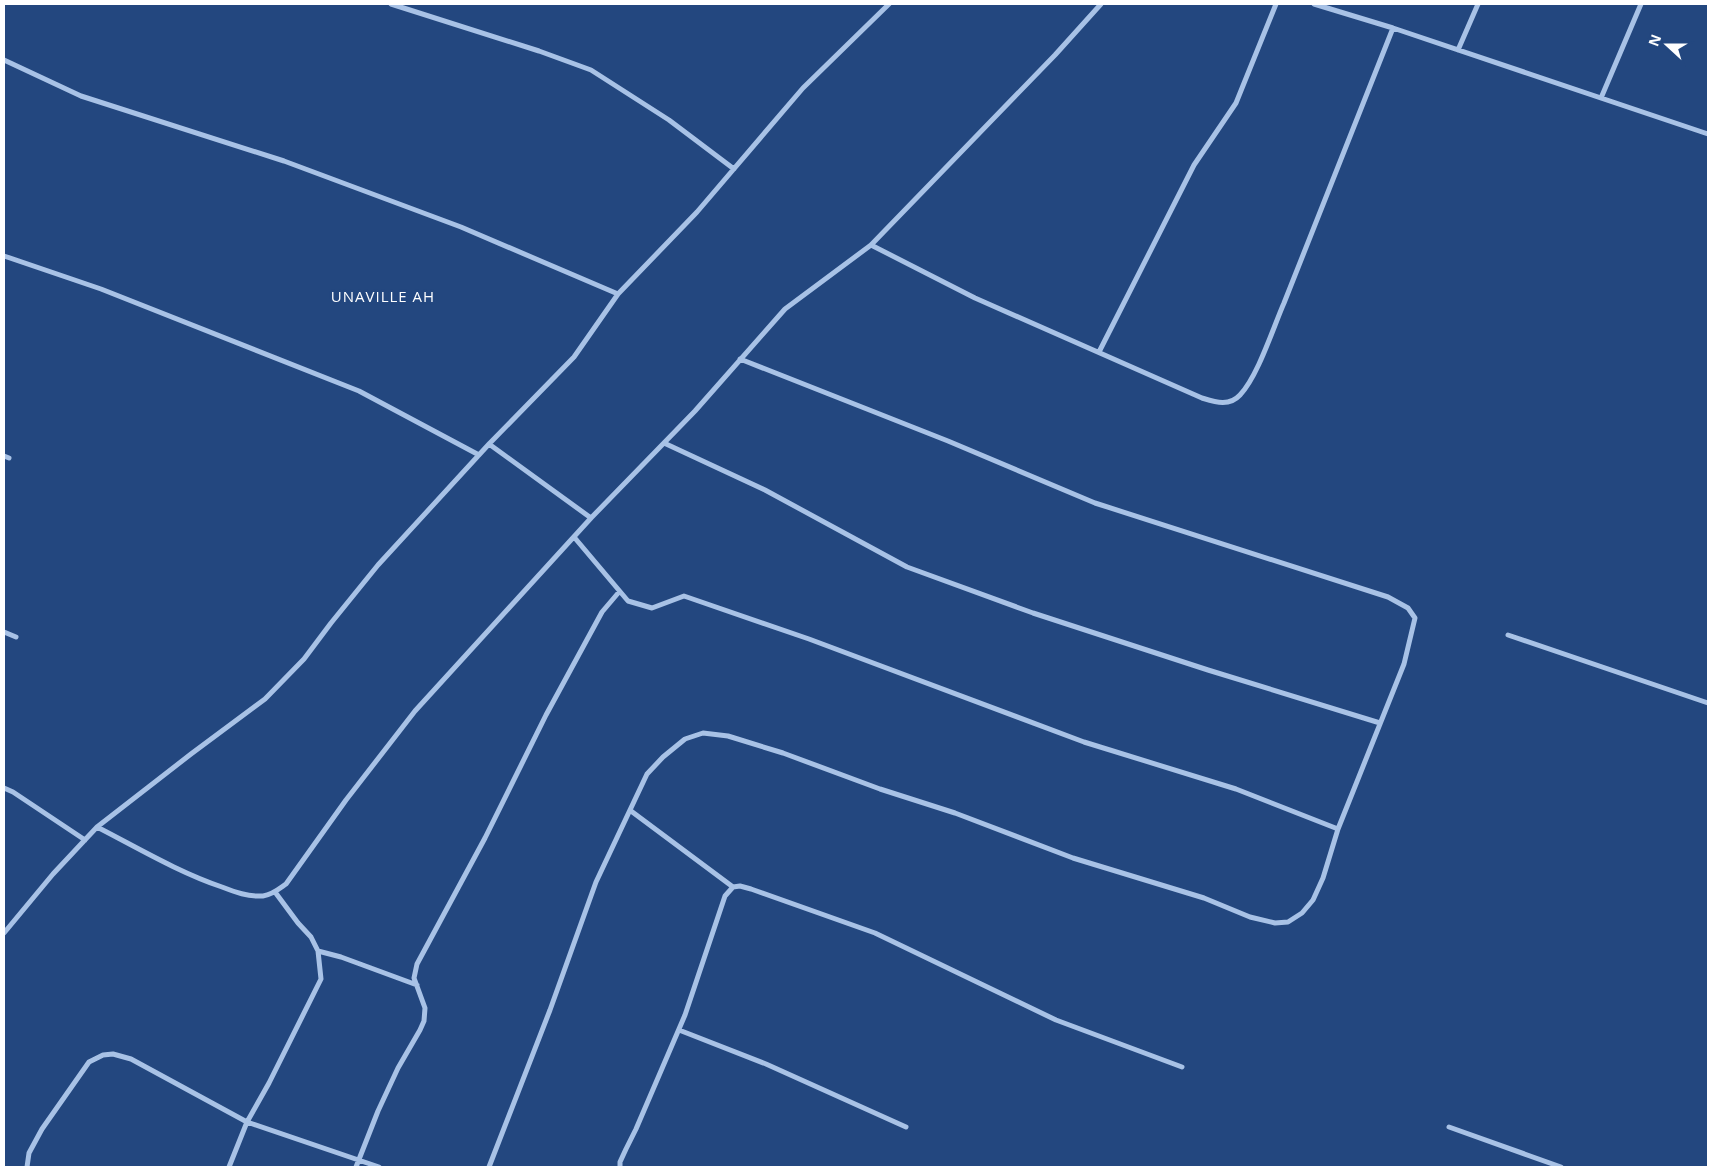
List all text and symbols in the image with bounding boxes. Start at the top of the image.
north arrow [1642,20,1692,70]
text: N [1643,31,1665,49]
district label: UNAVILLE AH [331,286,435,306]

